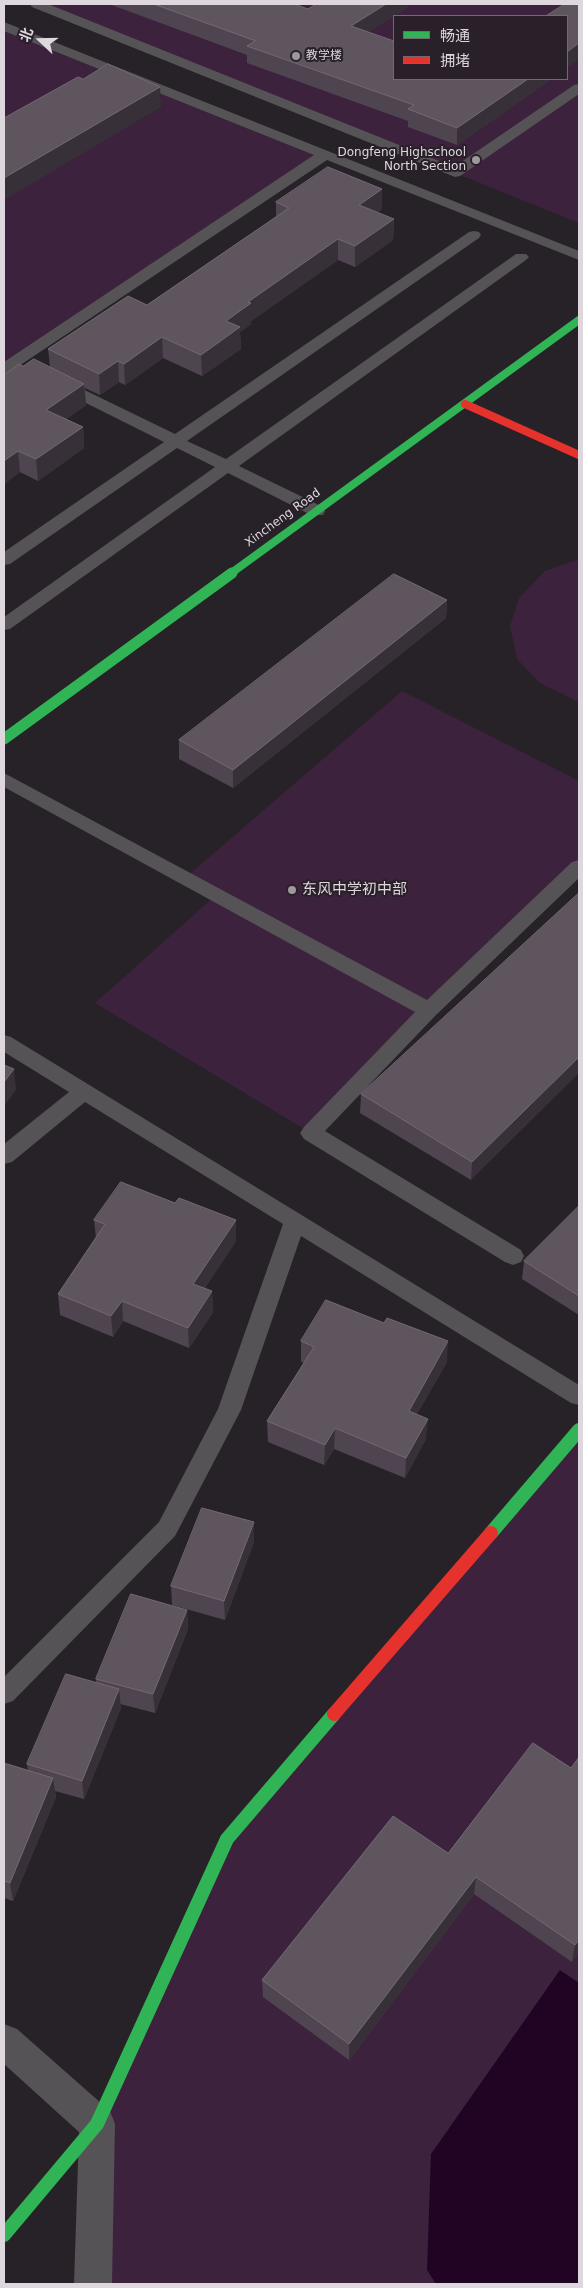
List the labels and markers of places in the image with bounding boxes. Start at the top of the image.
place label: 教学楼 [306,49,342,63]
marker: 教学楼 [290,50,302,62]
place label: Dongfeng Highschool North Section [337,146,466,174]
marker: Dongfeng Highschool North Section [470,154,482,166]
place label: 东风中学初中部 [302,881,407,899]
marker: 东风中学初中部 [286,884,298,896]

